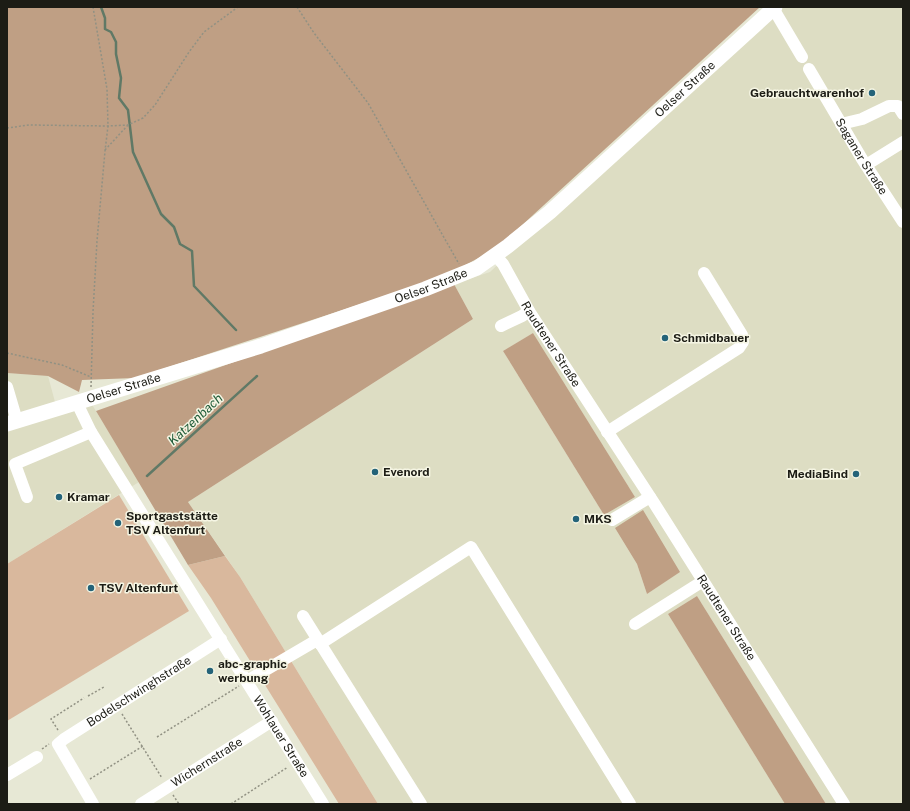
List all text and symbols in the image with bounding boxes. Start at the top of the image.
street label: Oelser Straße [652,58,718,120]
place label: Gebrauchtwarenhof [750,86,864,100]
marker: Gebrauchtwarenhof [867,88,877,98]
street label: Saganer Straße [833,116,890,198]
street label: Oelser Straße [393,266,470,306]
street label: Raudtener Straße [518,299,584,390]
place label: Schmidbauer [673,331,749,345]
marker: Schmidbauer [660,333,670,343]
street label: Oelser Straße [85,370,163,406]
water label: Katzenbach [165,390,226,448]
place label: Evenord [383,465,430,479]
marker: Evenord [370,467,380,477]
place label: MediaBind [787,467,848,481]
marker: MediaBind [851,469,861,479]
place label: Kramar [67,490,110,504]
marker: Kramar [54,492,64,502]
place label: Sportgaststätte TSV Altenfurt [126,509,218,537]
place label: MKS [584,512,612,526]
marker: MKS [571,514,581,524]
marker: Sportgaststätte TSV Altenfurt [113,518,123,528]
street label: Raudtener Straße [694,572,759,663]
place label: TSV Altenfurt [99,581,178,595]
marker: TSV Altenfurt [86,583,96,593]
street label: Bodelschwinghstraße [84,653,194,730]
place label: abc-graphic werbung [218,657,287,685]
marker: abc-graphic werbung [205,666,215,676]
street label: Wohlauer Straße [250,693,312,780]
street label: Wichernstraße [169,734,245,790]

